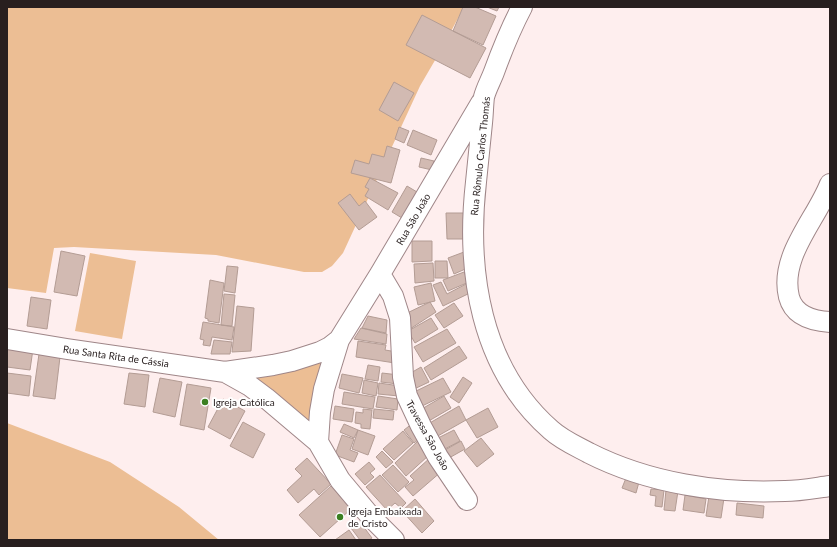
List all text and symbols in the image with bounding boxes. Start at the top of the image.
street label: Rua Rômulo Carlos Thomás [468,96,492,216]
street label: Rua São João [393,191,433,247]
street label: Rua Santa Rita de Cássia [62,343,170,369]
place label: Igreja Católica [213,396,275,408]
marker: Igreja Católica [200,397,210,407]
street label: Travessa São João [404,398,452,472]
place label: Igreja Embaixada de Cristo [348,505,422,529]
marker: Igreja Embaixada de Cristo [335,512,345,522]

